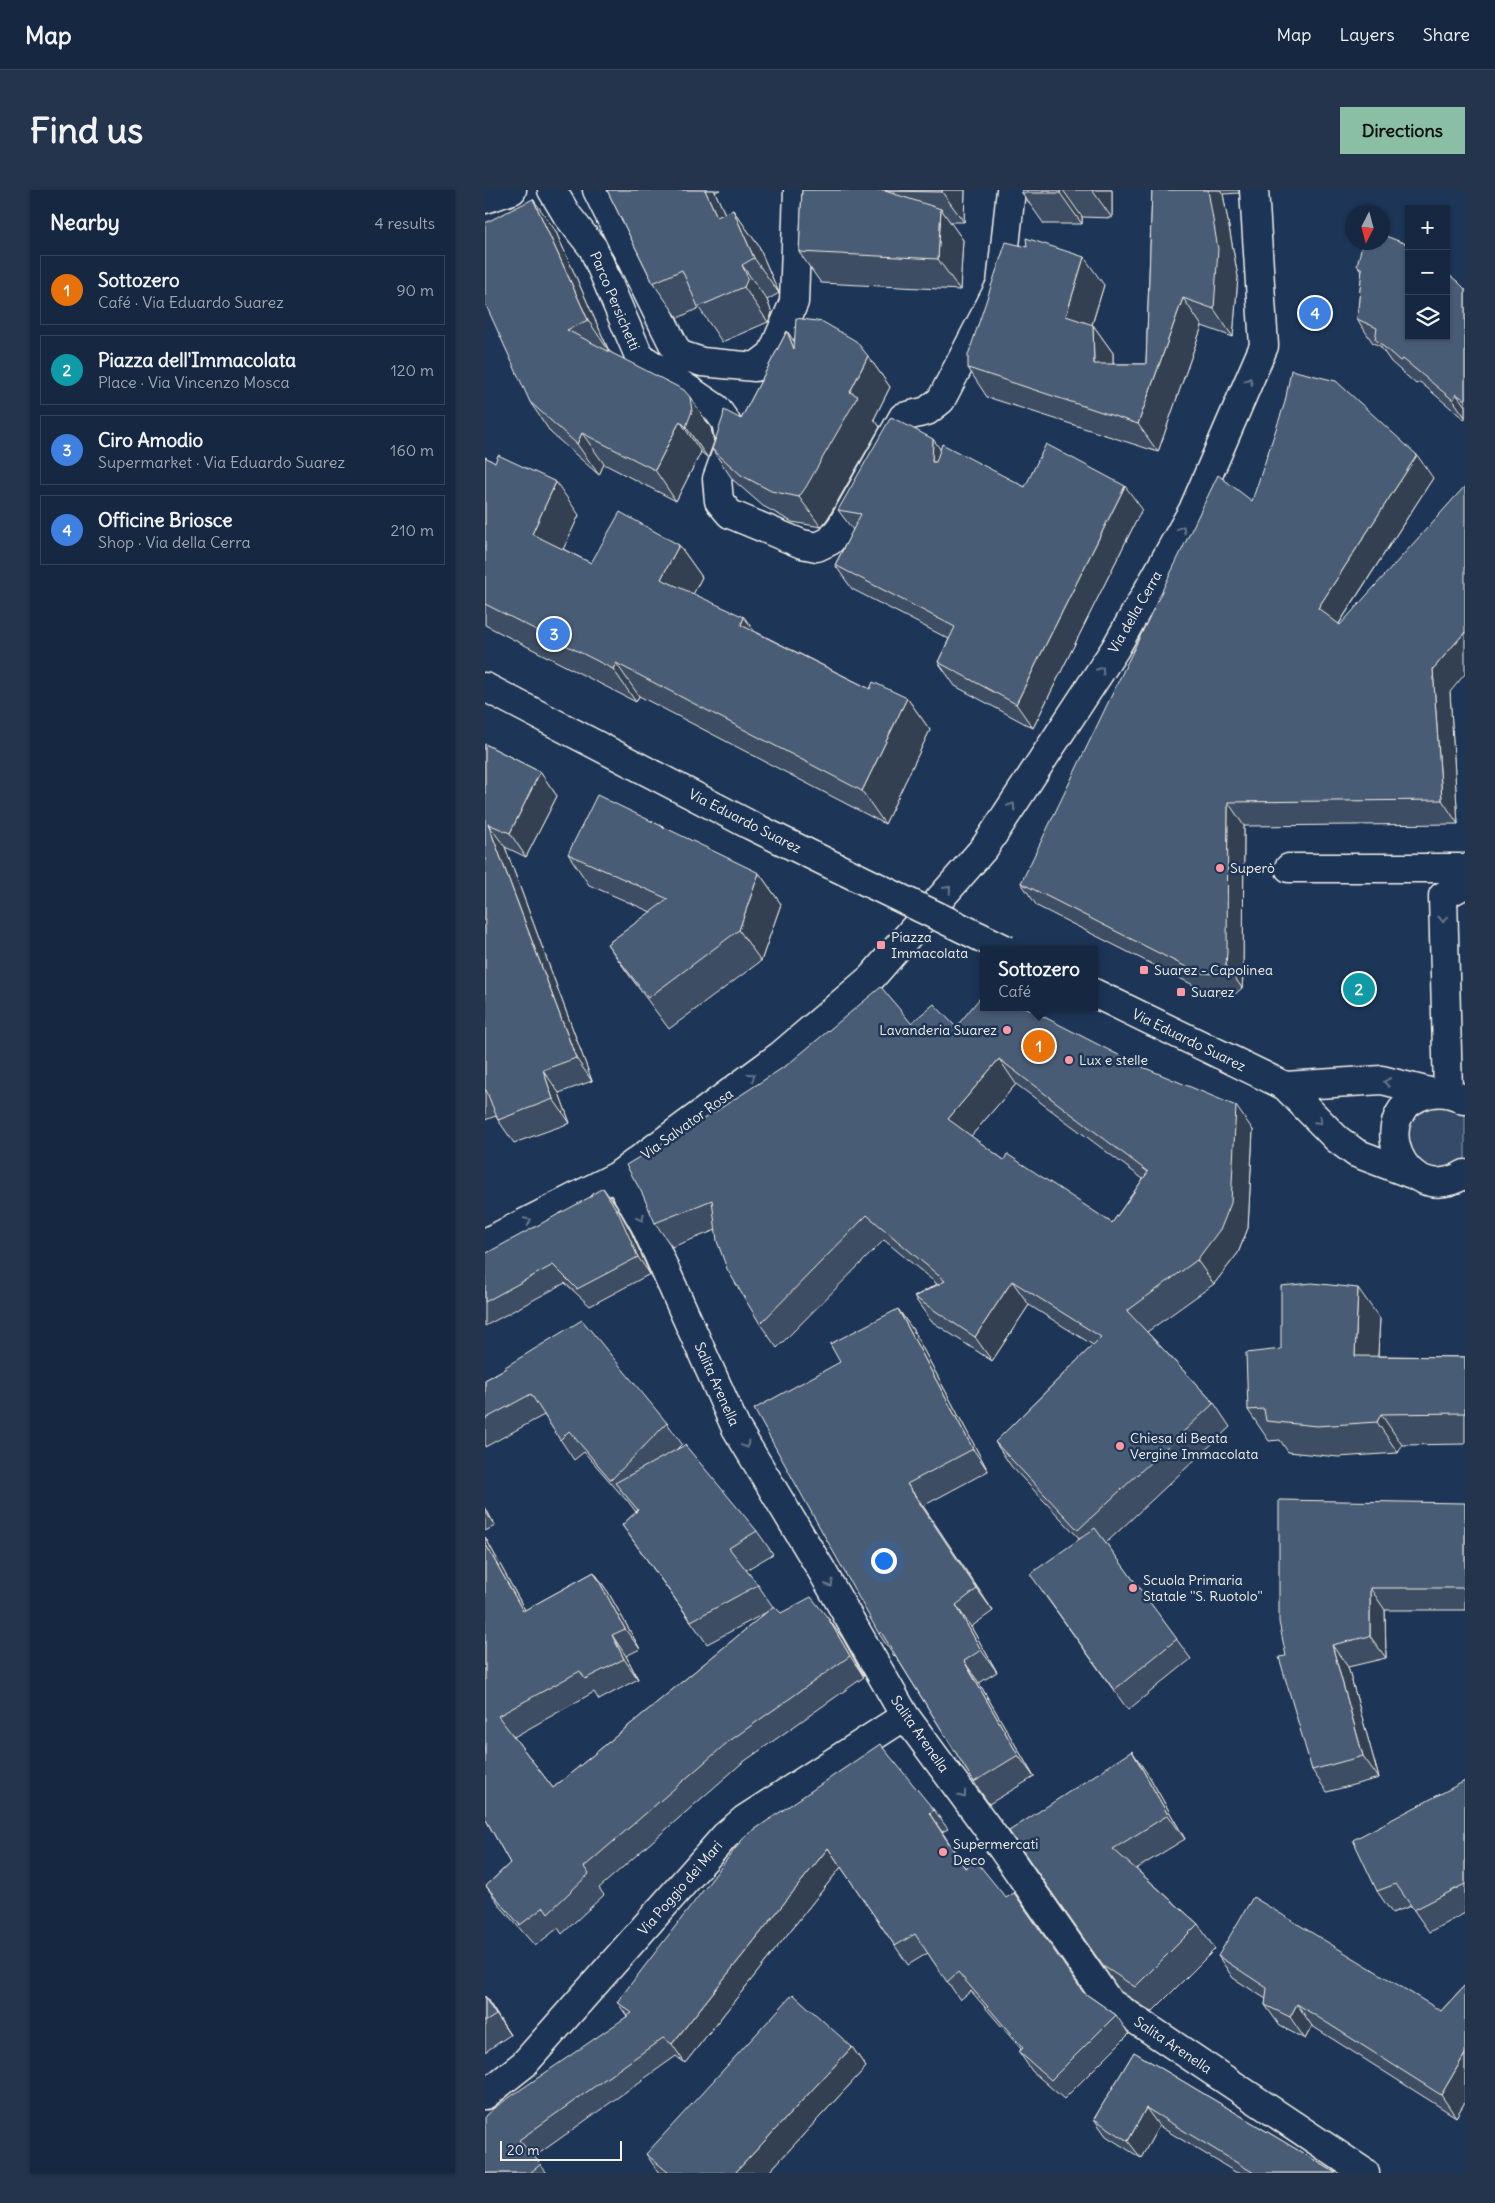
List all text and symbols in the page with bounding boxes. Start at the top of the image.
text: Map [25,20,72,50]
text: Map [1276,23,1311,46]
text: Layers [1339,23,1395,46]
text: Share [1423,23,1470,46]
button: Directions [1340,107,1465,154]
text: Find us [30,108,143,152]
north arrow [1345,205,1390,250]
map controls [1405,205,1450,340]
button: + [1405,205,1450,250]
text: Nearby [50,209,120,236]
text: 4 results [374,213,435,233]
street label: Parco Persichetti [586,249,644,353]
button: − [1405,250,1450,295]
text: Sottozero [98,268,180,292]
text: 1 [64,280,70,300]
text: 90 m [396,280,434,300]
text: Café · Via Eduardo Suarez [98,292,284,312]
pin: 4 [1299,294,1331,332]
button: layers [1405,295,1450,340]
text: Piazza dell'Immacolata [98,348,296,372]
text: 2 [63,360,71,380]
text: 120 m [391,360,434,380]
text: Place · Via Vincenzo Mosca [98,372,290,392]
one-way arrow [1243,378,1253,386]
text: Ciro Amodio [98,428,203,452]
text: 3 [62,440,72,460]
text: 160 m [390,440,434,460]
text: Supermarket · Via Eduardo Suarez [98,452,345,472]
text: Officine Briosce [98,508,232,532]
text: 4 [62,520,72,540]
text: 210 m [391,520,434,540]
one-way arrow [1176,526,1186,535]
text: Shop · Via della Cerra [98,532,251,552]
street label: Via della Cerra [1104,568,1166,656]
pin: 3 [538,615,570,653]
one-way arrow [1095,667,1104,676]
street label: Via Eduardo Suarez [686,785,805,857]
one-way arrow [1005,802,1015,811]
place label: Superò [1230,859,1275,877]
marker: Superò [1214,862,1226,874]
one-way arrow [943,885,952,894]
one-way arrow [1438,915,1449,923]
place label: Piazza Immacolata [891,928,968,962]
marker: Piazza Immacolata [875,939,887,951]
popup [980,946,1098,1011]
text: Sottozero [998,957,1080,981]
place label: Suarez - Capolinea [1154,961,1273,979]
marker: Suarez - Capolinea [1138,964,1150,976]
pin: 2 [1343,970,1375,1008]
text: Café [998,981,1031,1001]
place label: Suarez [1191,983,1235,1001]
marker: Suarez [1175,986,1187,998]
street label: Via Eduardo Suarez [1129,1005,1249,1075]
place label: Lavanderia Suarez [879,1021,997,1039]
marker: Lavanderia Suarez [1001,1024,1013,1036]
pin: 1 [1023,1027,1055,1065]
place label: Lux e stelle [1079,1051,1148,1069]
marker: Lux e stelle [1063,1054,1075,1066]
one-way arrow [746,1073,756,1082]
one-way arrow [1382,1077,1391,1087]
street label: Via Salvator Rosa [637,1085,737,1163]
one-way arrow [1314,1115,1323,1124]
one-way arrow [635,1213,645,1222]
one-way arrow [523,1217,532,1227]
street label: Salita Arenella [691,1339,743,1429]
place label: Chiesa di Beata Vergine Immacolata [1130,1429,1258,1463]
one-way arrow [740,1439,750,1448]
marker: Chiesa di Beata Vergine Immacolata [1114,1440,1126,1452]
your location [871,1548,897,1574]
place label: Scuola Primaria Statale ''S. Ruotolo'' [1143,1571,1263,1605]
one-way arrow [823,1579,833,1588]
marker: Scuola Primaria Statale ''S. Ruotolo'' [1127,1582,1139,1594]
street label: Salita Arenella [887,1692,953,1776]
one-way arrow [957,1789,966,1799]
place label: Supermercati Deco [953,1835,1038,1869]
street label: Via Poggio dei Mari [634,1837,726,1939]
marker: Supermercati Deco [937,1846,949,1858]
street label: Salita Arenella [1131,2012,1215,2078]
scale bar [500,2138,623,2161]
text: 20 m [507,2141,540,2159]

